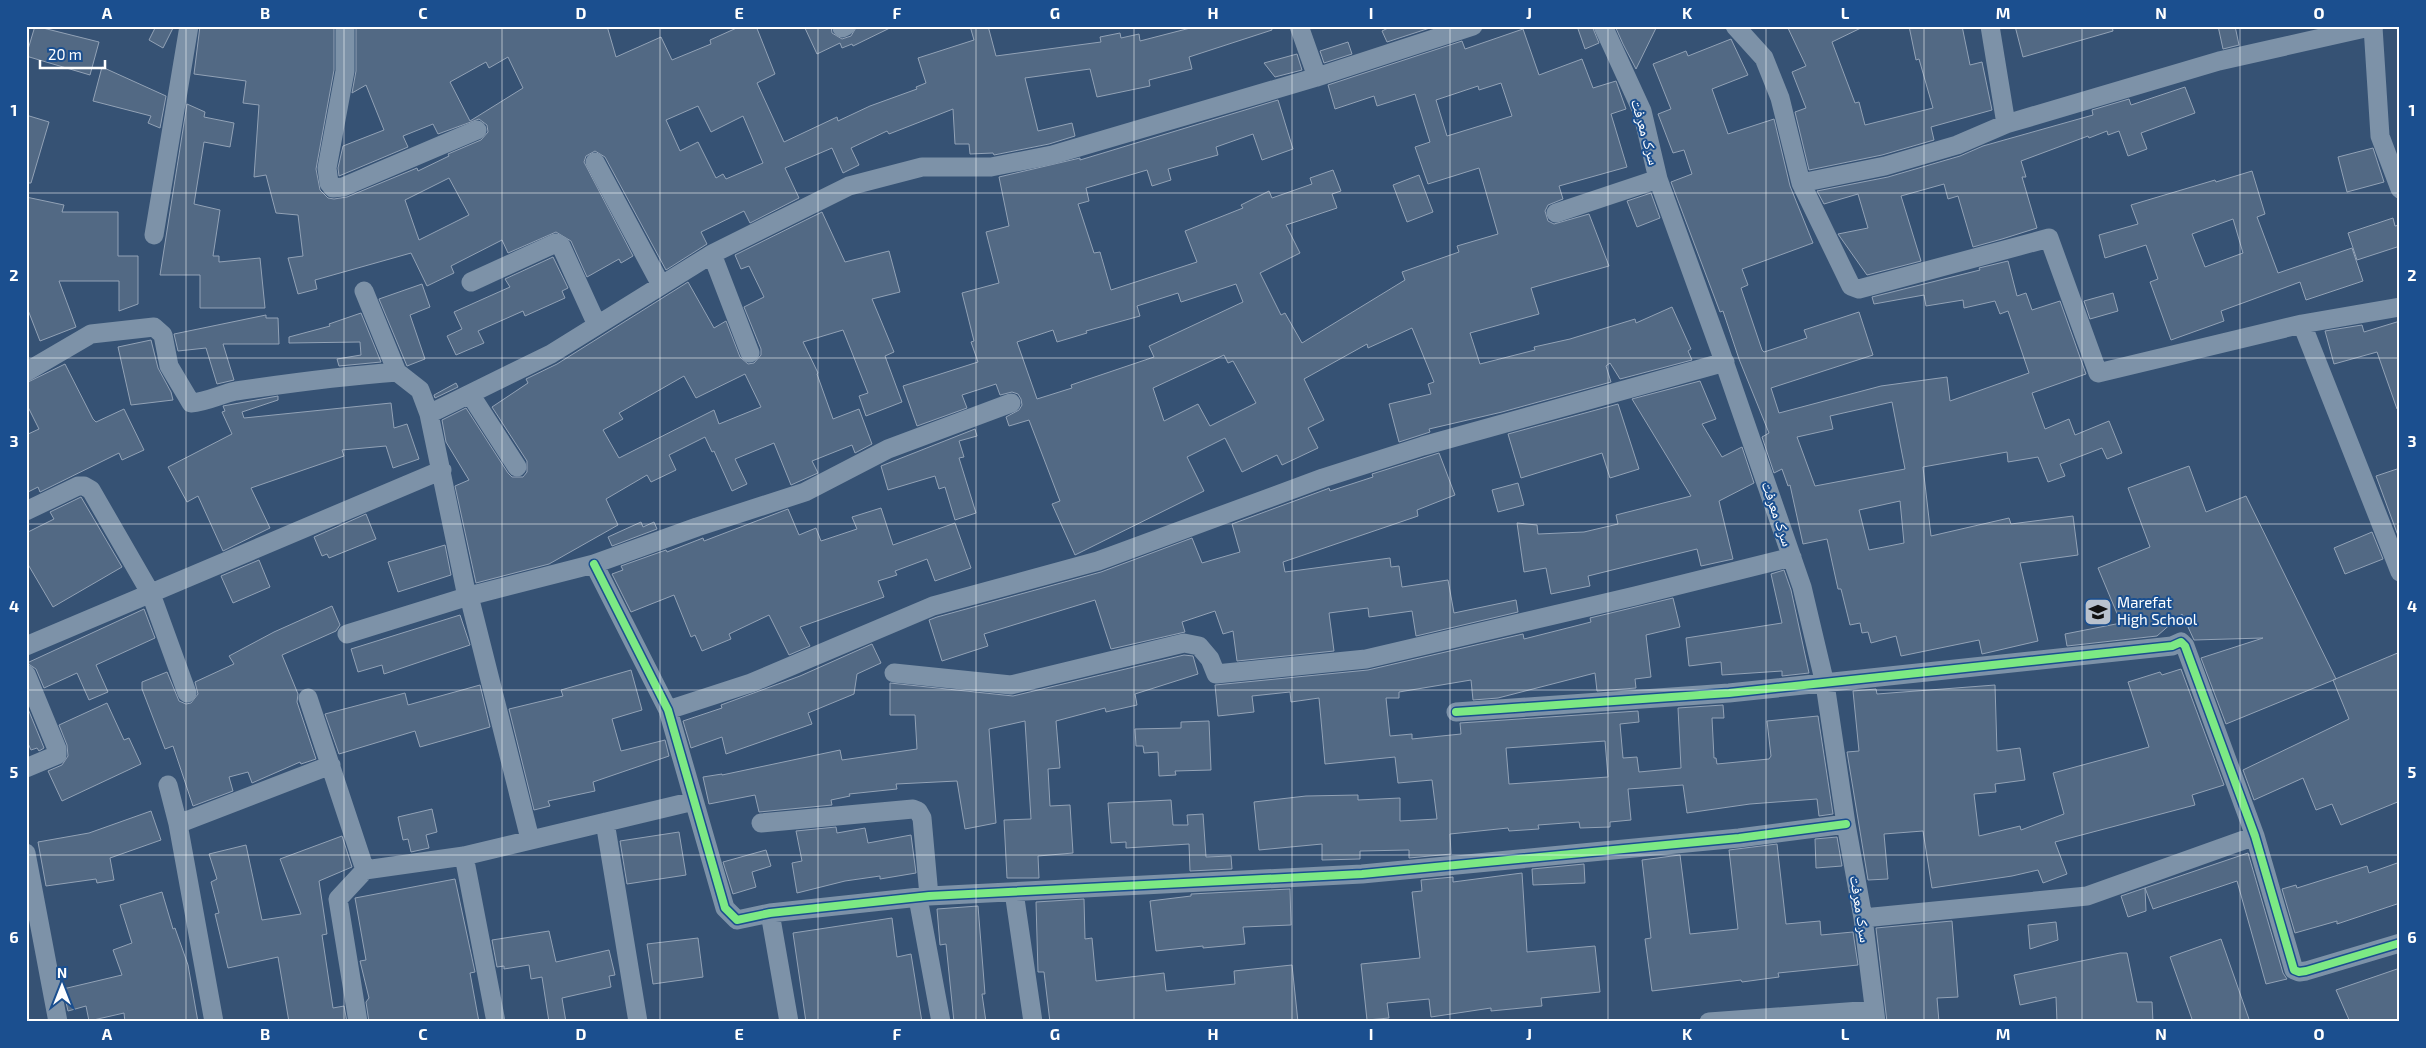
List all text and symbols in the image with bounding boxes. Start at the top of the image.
text: A [102,3,113,22]
text: B [260,3,270,22]
text: C [418,3,428,22]
text: D [576,3,587,22]
text: E [734,3,744,22]
text: F [893,3,902,22]
text: G [1050,3,1060,22]
text: H [1207,3,1219,22]
text: I [1369,3,1373,22]
text: J [1526,3,1532,22]
text: K [1682,3,1693,22]
text: L [1841,3,1850,22]
text: M [1996,3,2010,22]
text: N [2155,3,2167,22]
text: O [2313,3,2325,22]
scale bar [40,38,105,70]
text: 20 m [48,45,82,63]
street label: سرک معرفت [1627,97,1664,167]
text: 1 [11,100,17,119]
text: 1 [2409,100,2415,119]
text: 2 [9,265,19,284]
text: 2 [2407,265,2417,284]
text: 3 [9,431,19,450]
text: 3 [2407,431,2417,450]
street label: سرک معرفت [1757,479,1798,549]
place label: Marefat High School [2117,593,2198,628]
text: 4 [9,596,19,615]
text: 4 [2407,596,2417,615]
school or university icon: Marefat High School [2083,597,2113,627]
text: 5 [10,762,19,781]
text: 5 [2408,762,2417,781]
street label: سرک معرفت [1846,874,1875,944]
text: 6 [9,927,19,946]
text: 6 [2407,927,2417,946]
north arrow [38,960,88,1010]
text: N [57,964,67,981]
text: A [102,1024,113,1043]
text: B [260,1024,270,1043]
text: C [418,1024,428,1043]
text: D [576,1024,587,1043]
text: E [734,1024,744,1043]
text: F [893,1024,902,1043]
text: G [1050,1024,1060,1043]
text: H [1207,1024,1219,1043]
text: I [1369,1024,1373,1043]
text: J [1526,1024,1532,1043]
text: K [1682,1024,1693,1043]
text: L [1841,1024,1850,1043]
text: M [1996,1024,2010,1043]
text: N [2155,1024,2167,1043]
text: O [2313,1024,2325,1043]

